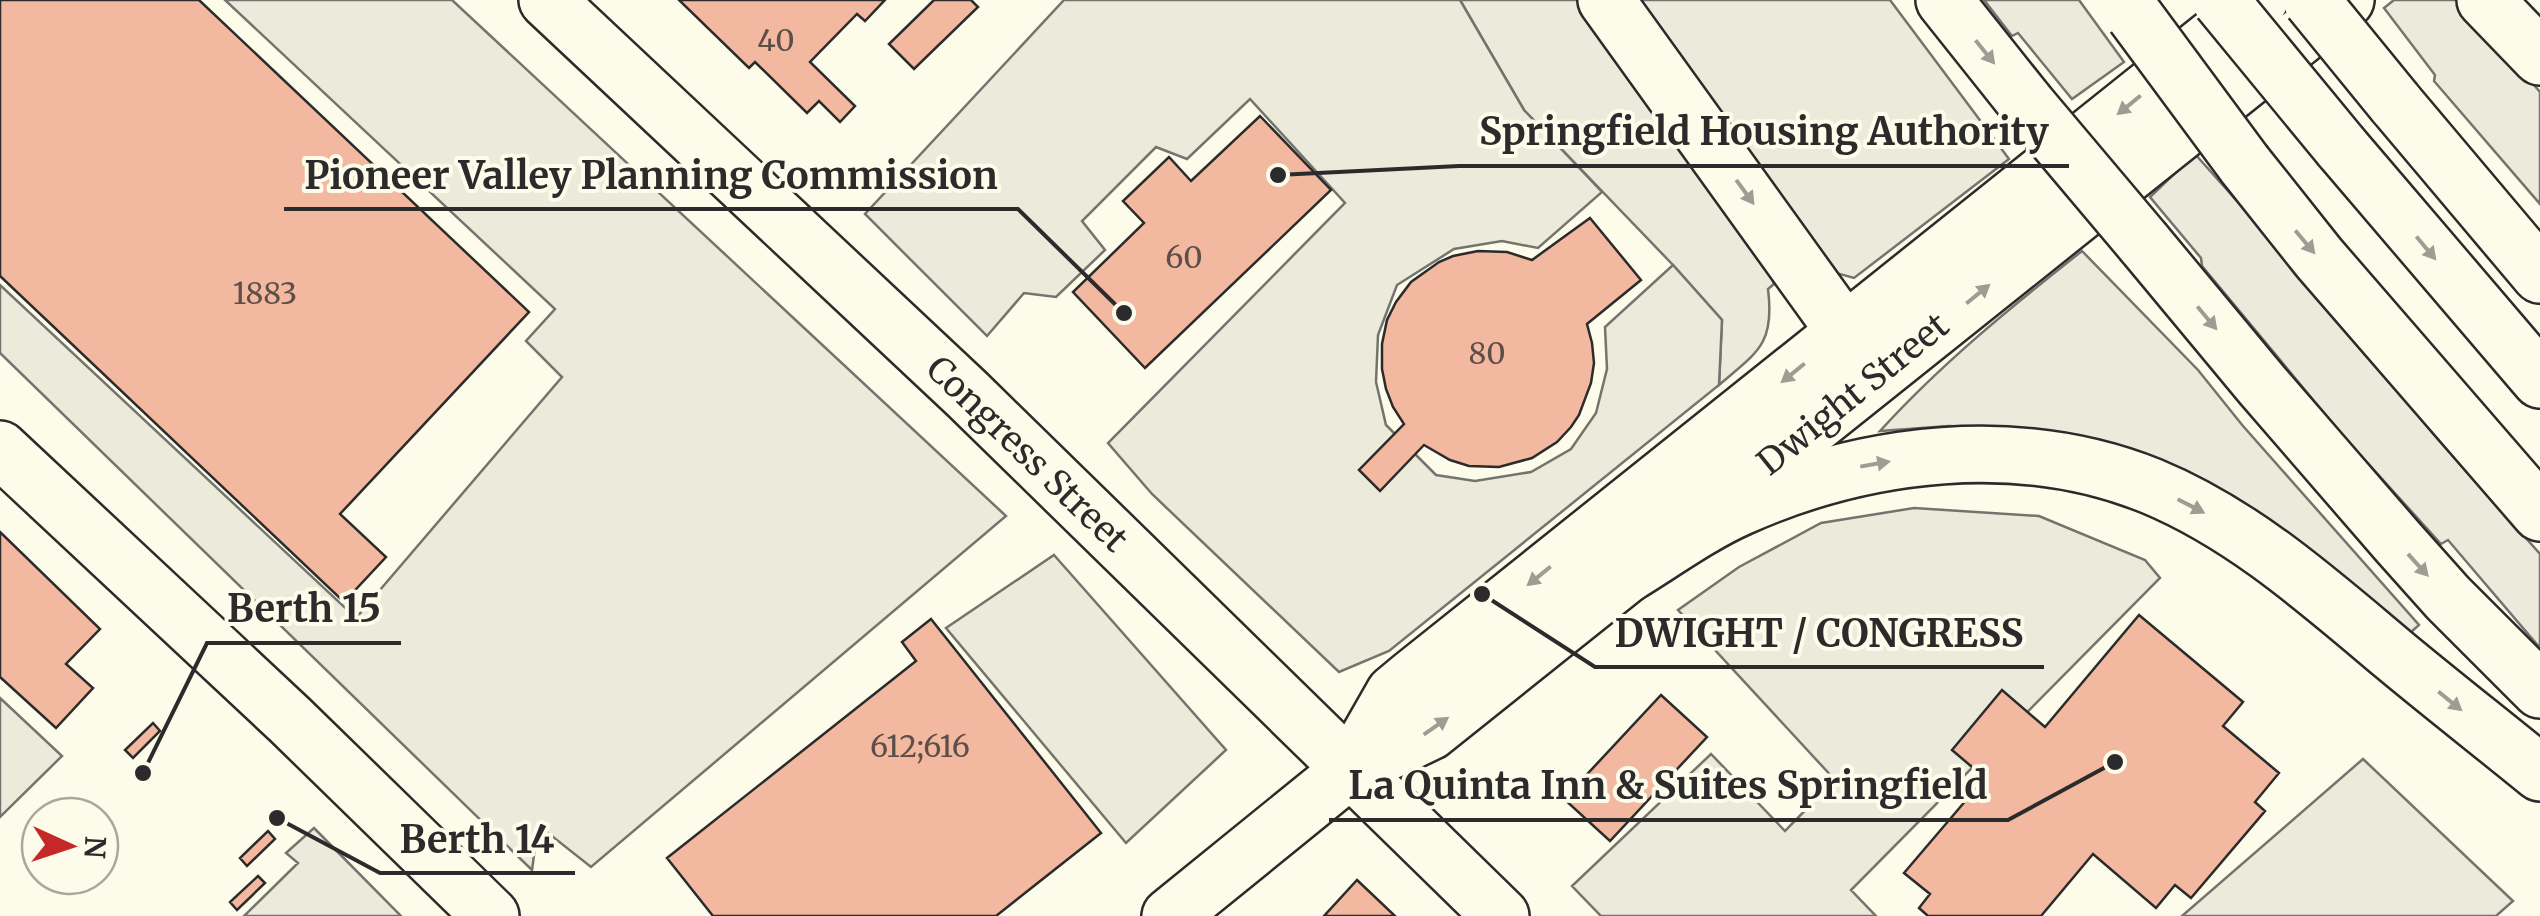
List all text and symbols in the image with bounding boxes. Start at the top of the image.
house number: 40 [757,21,795,59]
one-way arrow [1974,39,1995,64]
one-way arrow [2116,94,2142,115]
callout: Springfield Housing Authority [1459,98,2069,166]
text: Springfield Housing Authority [1479,108,2049,155]
callout: Pioneer Valley Planning Commission [284,141,1018,209]
text: Pioneer Valley Planning Commission [304,152,998,199]
one-way arrow [1734,179,1754,206]
one-way arrow [2294,229,2315,254]
one-way arrow [2415,235,2437,260]
house number: 60 [1165,238,1203,276]
house number: 1883 [233,274,297,312]
one-way arrow [1965,284,1990,305]
street label: Dwight Street [1748,303,1958,485]
one-way arrow [2195,305,2217,330]
house number: 80 [1468,334,1506,372]
street label: Congress Street [917,347,1137,562]
one-way arrow [1780,362,1806,383]
one-way arrow [1860,456,1891,471]
one-way arrow [2177,497,2206,514]
one-way arrow [2406,553,2429,577]
one-way arrow [1527,565,1552,586]
callout: Berth 15 [207,575,401,643]
text: Berth 15 [227,585,381,632]
callout: DWIGHT / CONGRESS [1595,599,2044,667]
text: DWIGHT / CONGRESS [1614,610,2024,657]
one-way arrow [2438,690,2463,711]
one-way arrow [1423,716,1449,736]
house number: 612;616 [870,727,970,765]
callout: La Quinta Inn & Suites Springfield [1329,752,2008,820]
text: La Quinta Inn & Suites Springfield [1348,762,1988,809]
north arrow [20,796,120,896]
callout: Berth 14 [380,805,575,873]
text: Berth 14 [400,816,554,863]
text: N [76,835,114,859]

